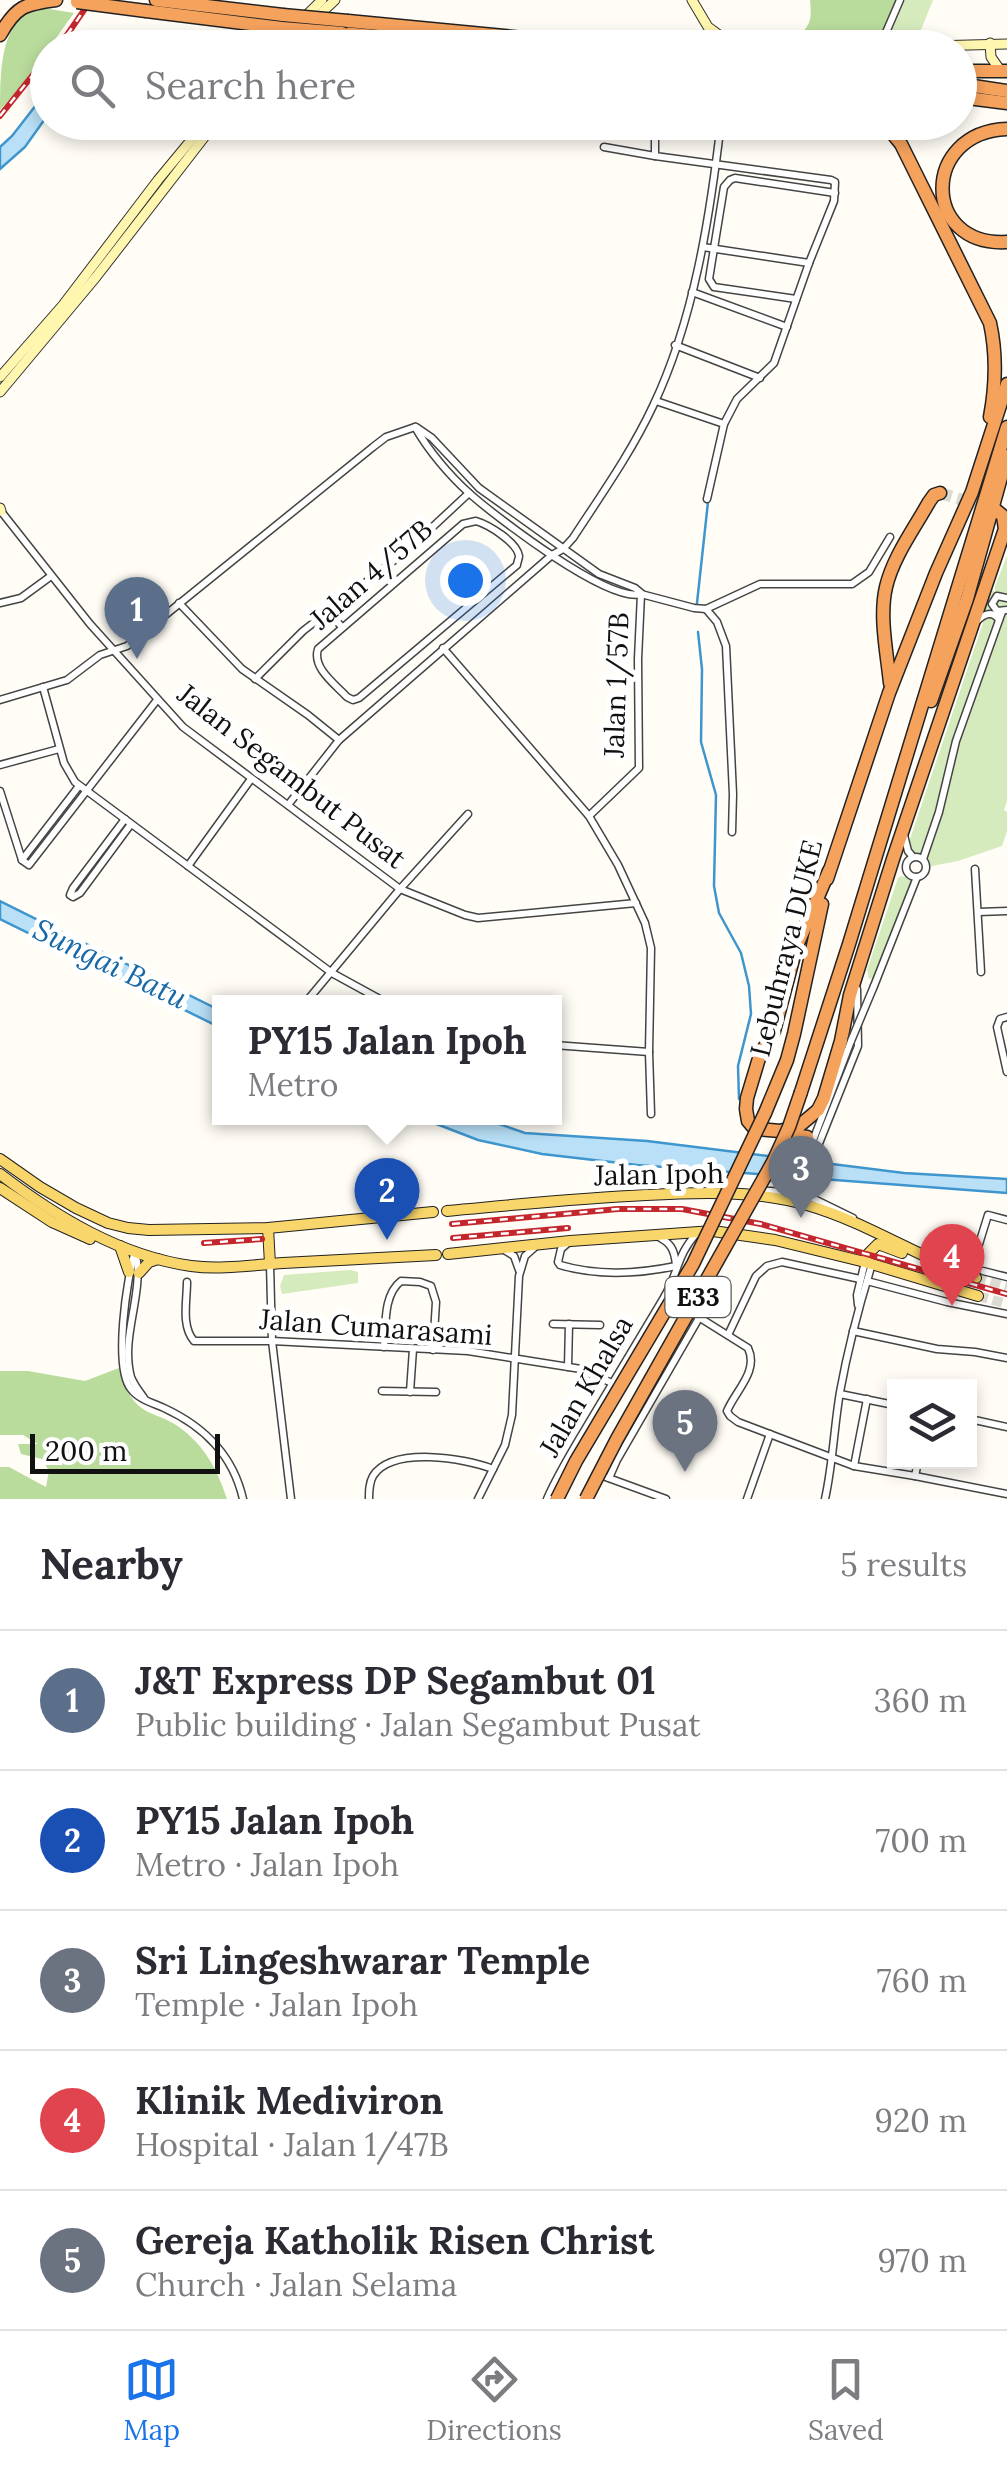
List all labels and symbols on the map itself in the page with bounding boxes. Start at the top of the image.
street label: Jalan 4/57B [302,511,440,638]
your location [440,555,491,606]
pin: 1 [104,576,170,659]
street label: Jalan 1/57B [595,612,637,759]
street label: Jalan Segambut Pusat [170,675,413,876]
street label: Lebuhraya DUKE [742,836,830,1060]
water label: Sungai Batu [27,910,194,1017]
pin: 3 [768,1136,834,1218]
street label: Jalan Ipoh [593,1155,724,1193]
pin: 2 [354,1158,420,1240]
pin: 4 [920,1224,984,1306]
road number: E33 [666,1277,730,1317]
street label: Jalan Cumarasami [257,1301,494,1353]
street label: Jalan Khalsa [531,1309,641,1464]
pin: 5 [652,1390,718,1472]
scale bar [30,1429,220,1474]

